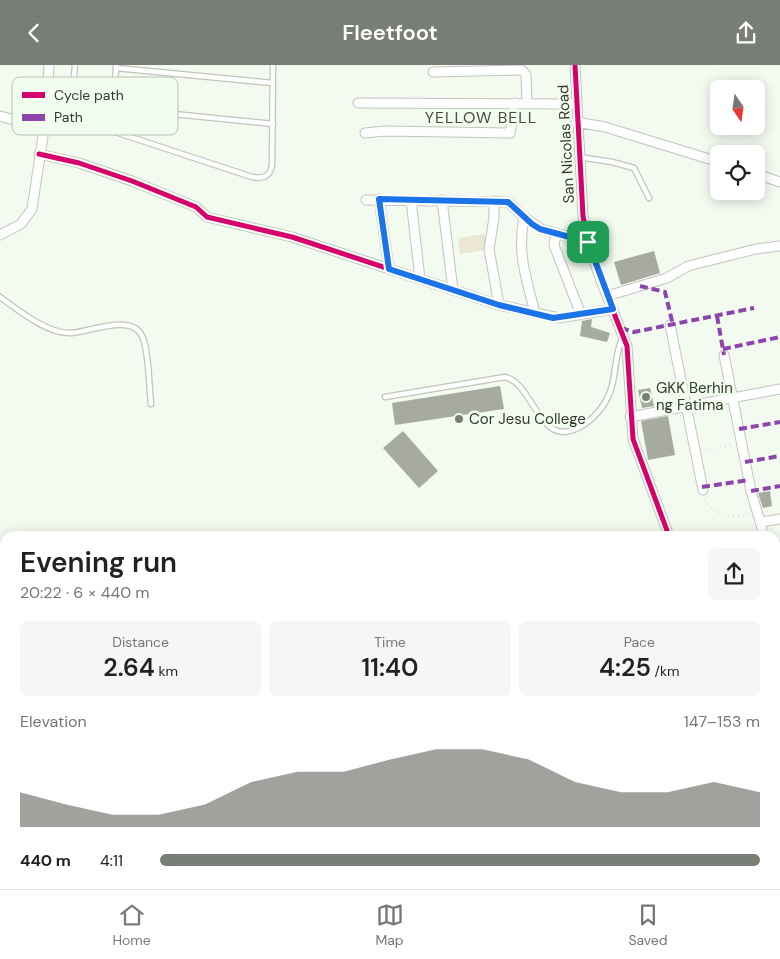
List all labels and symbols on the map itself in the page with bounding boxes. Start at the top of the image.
legend [12,77,178,135]
north arrow [710,80,765,135]
street label: San Nicolas Road [553,84,579,204]
text: Cycle path [54,86,124,104]
district label: YELLOW BELL [425,107,537,128]
text: Path [54,108,83,126]
pin [567,221,609,263]
place label: GKK Berhin ng Fatima [656,378,733,415]
marker: GKK Berhin ng Fatima [640,391,652,403]
place label: Cor Jesu College [469,409,586,429]
marker: Cor Jesu College [453,413,465,425]

